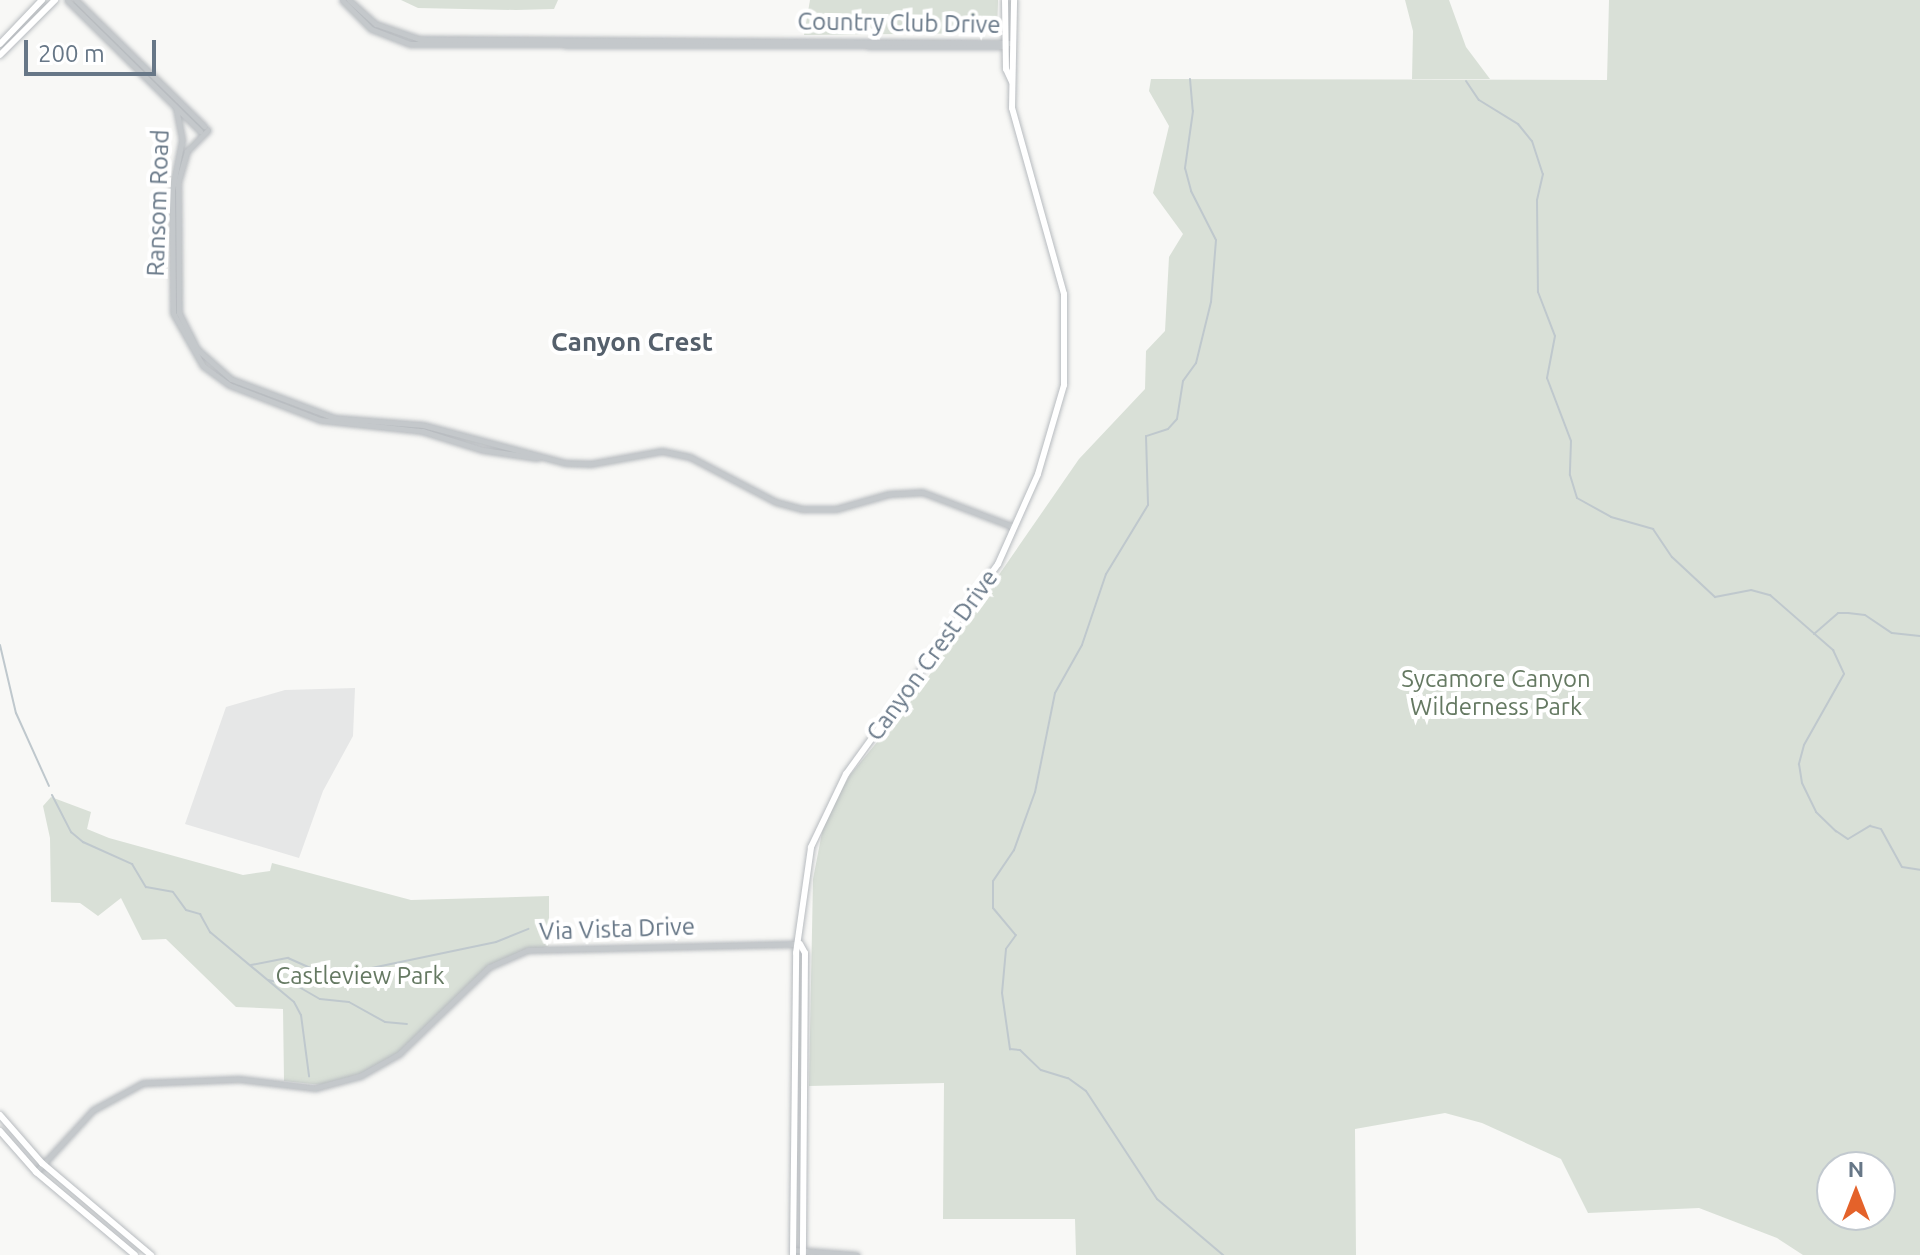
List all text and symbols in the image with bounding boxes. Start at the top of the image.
street label: Country Club Drive [797,7,1001,39]
scale bar [28,24,160,74]
text: 200 m [38,40,105,67]
street label: Ransom Road [141,129,175,277]
district label: Canyon Crest [551,326,713,358]
street label: Canyon Crest Drive [860,564,1004,746]
park label: Sycamore Canyon Wilderness Park [1401,665,1591,721]
street label: Via Vista Drive [539,912,695,946]
park label: Castleview Park [275,962,445,990]
north arrow [1816,1151,1896,1231]
text: N [1848,1156,1864,1181]

